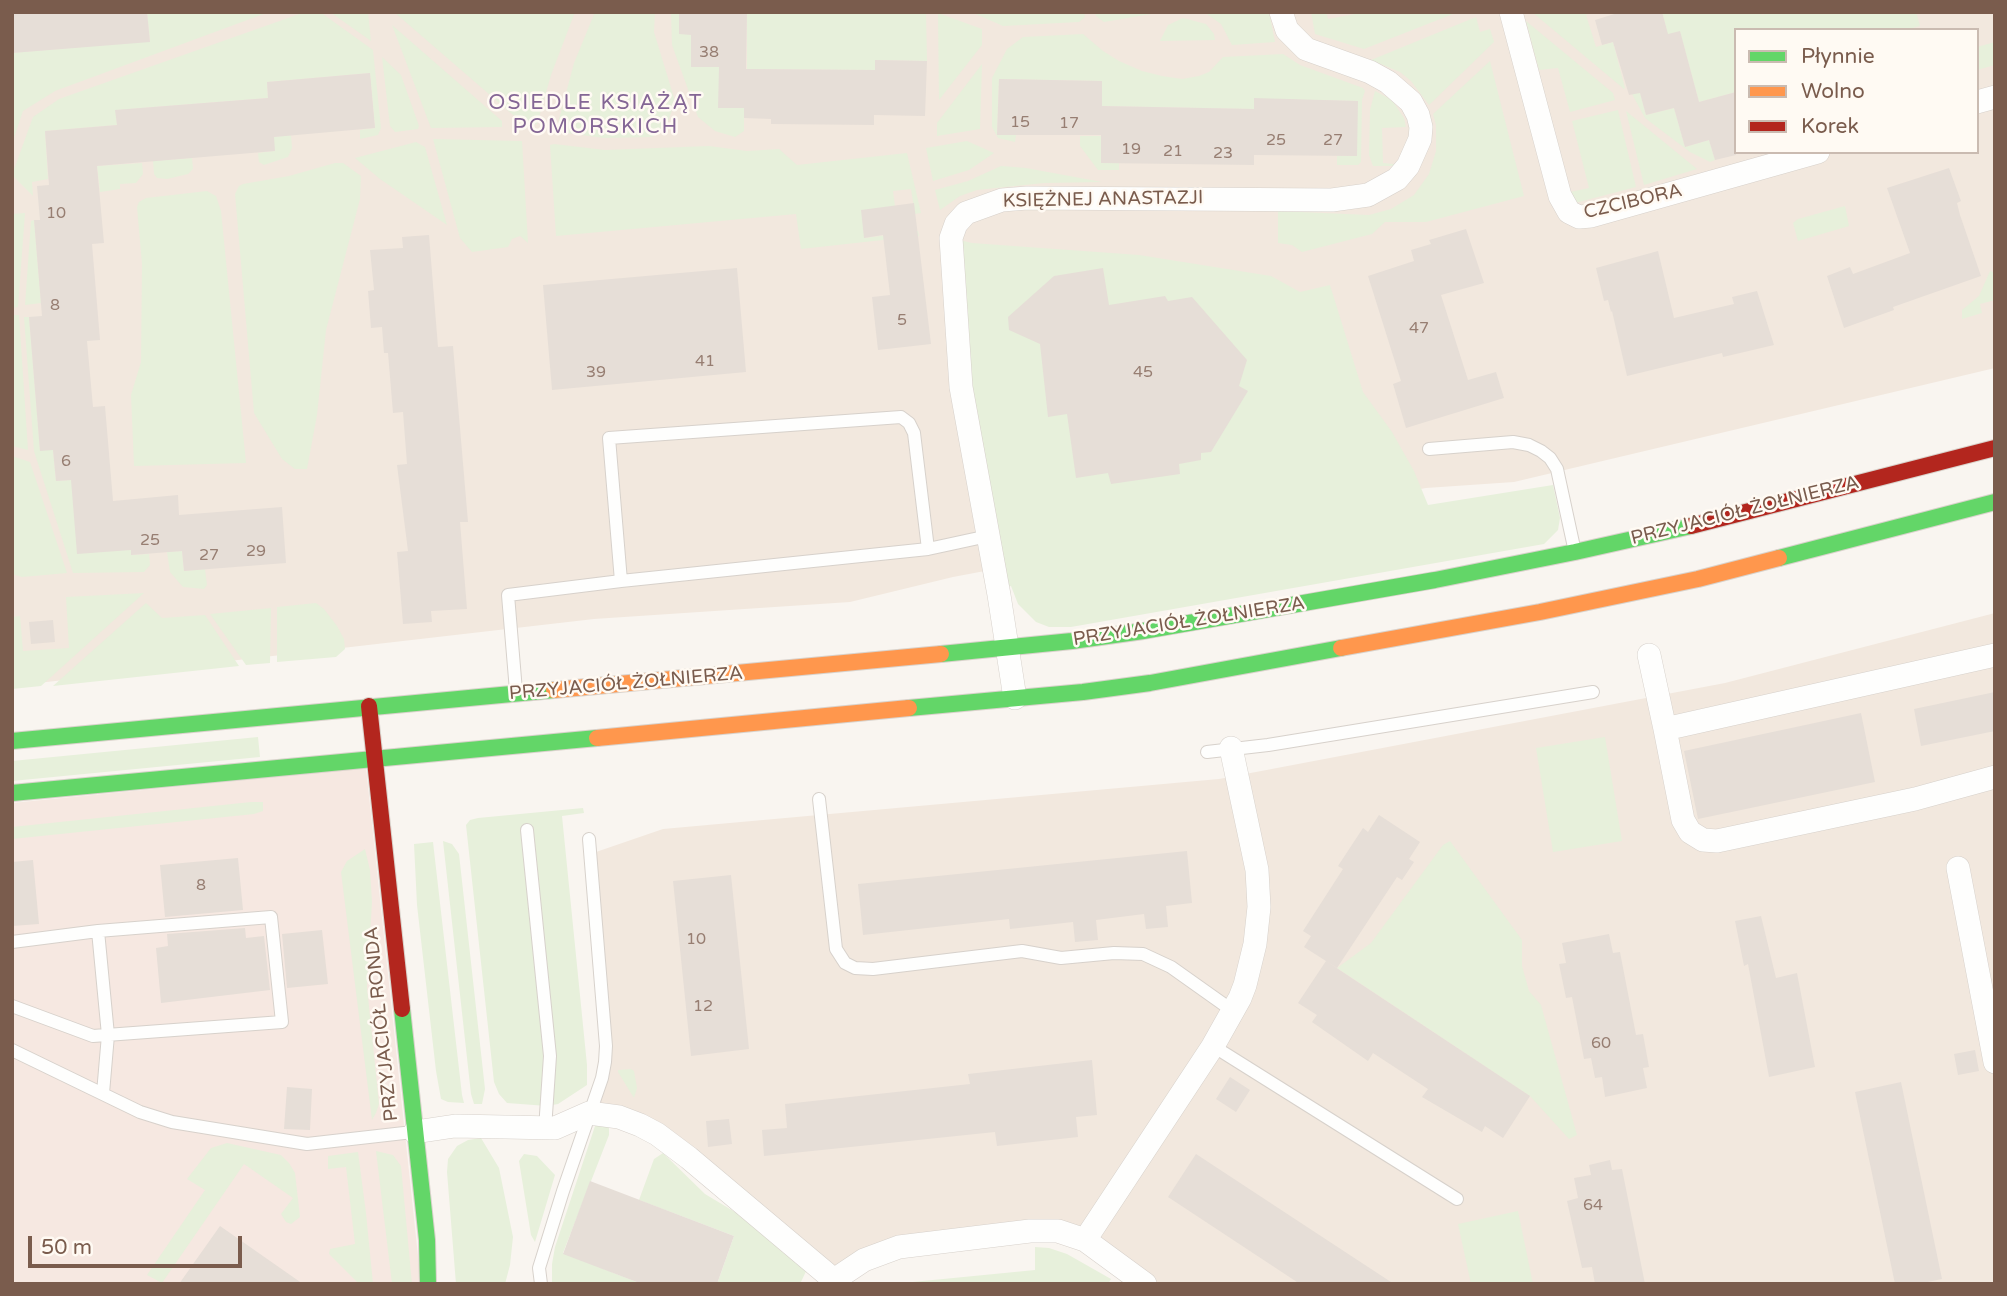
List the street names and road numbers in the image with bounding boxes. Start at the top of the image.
street label: CZCIBORA [1582,180,1684,224]
street label: KSIĘŻNEJ ANASTAZJI [1002,187,1204,213]
street label: PRZYJACIÓŁ ŻOŁNIERZA [1628,472,1862,550]
street label: PRZYJACIÓŁ ŻOŁNIERZA [1071,592,1307,652]
street label: PRZYJACIÓŁ ŻOŁNIERZA [508,662,744,706]
street label: PRZYJACIÓŁ RONDA [360,925,404,1123]

